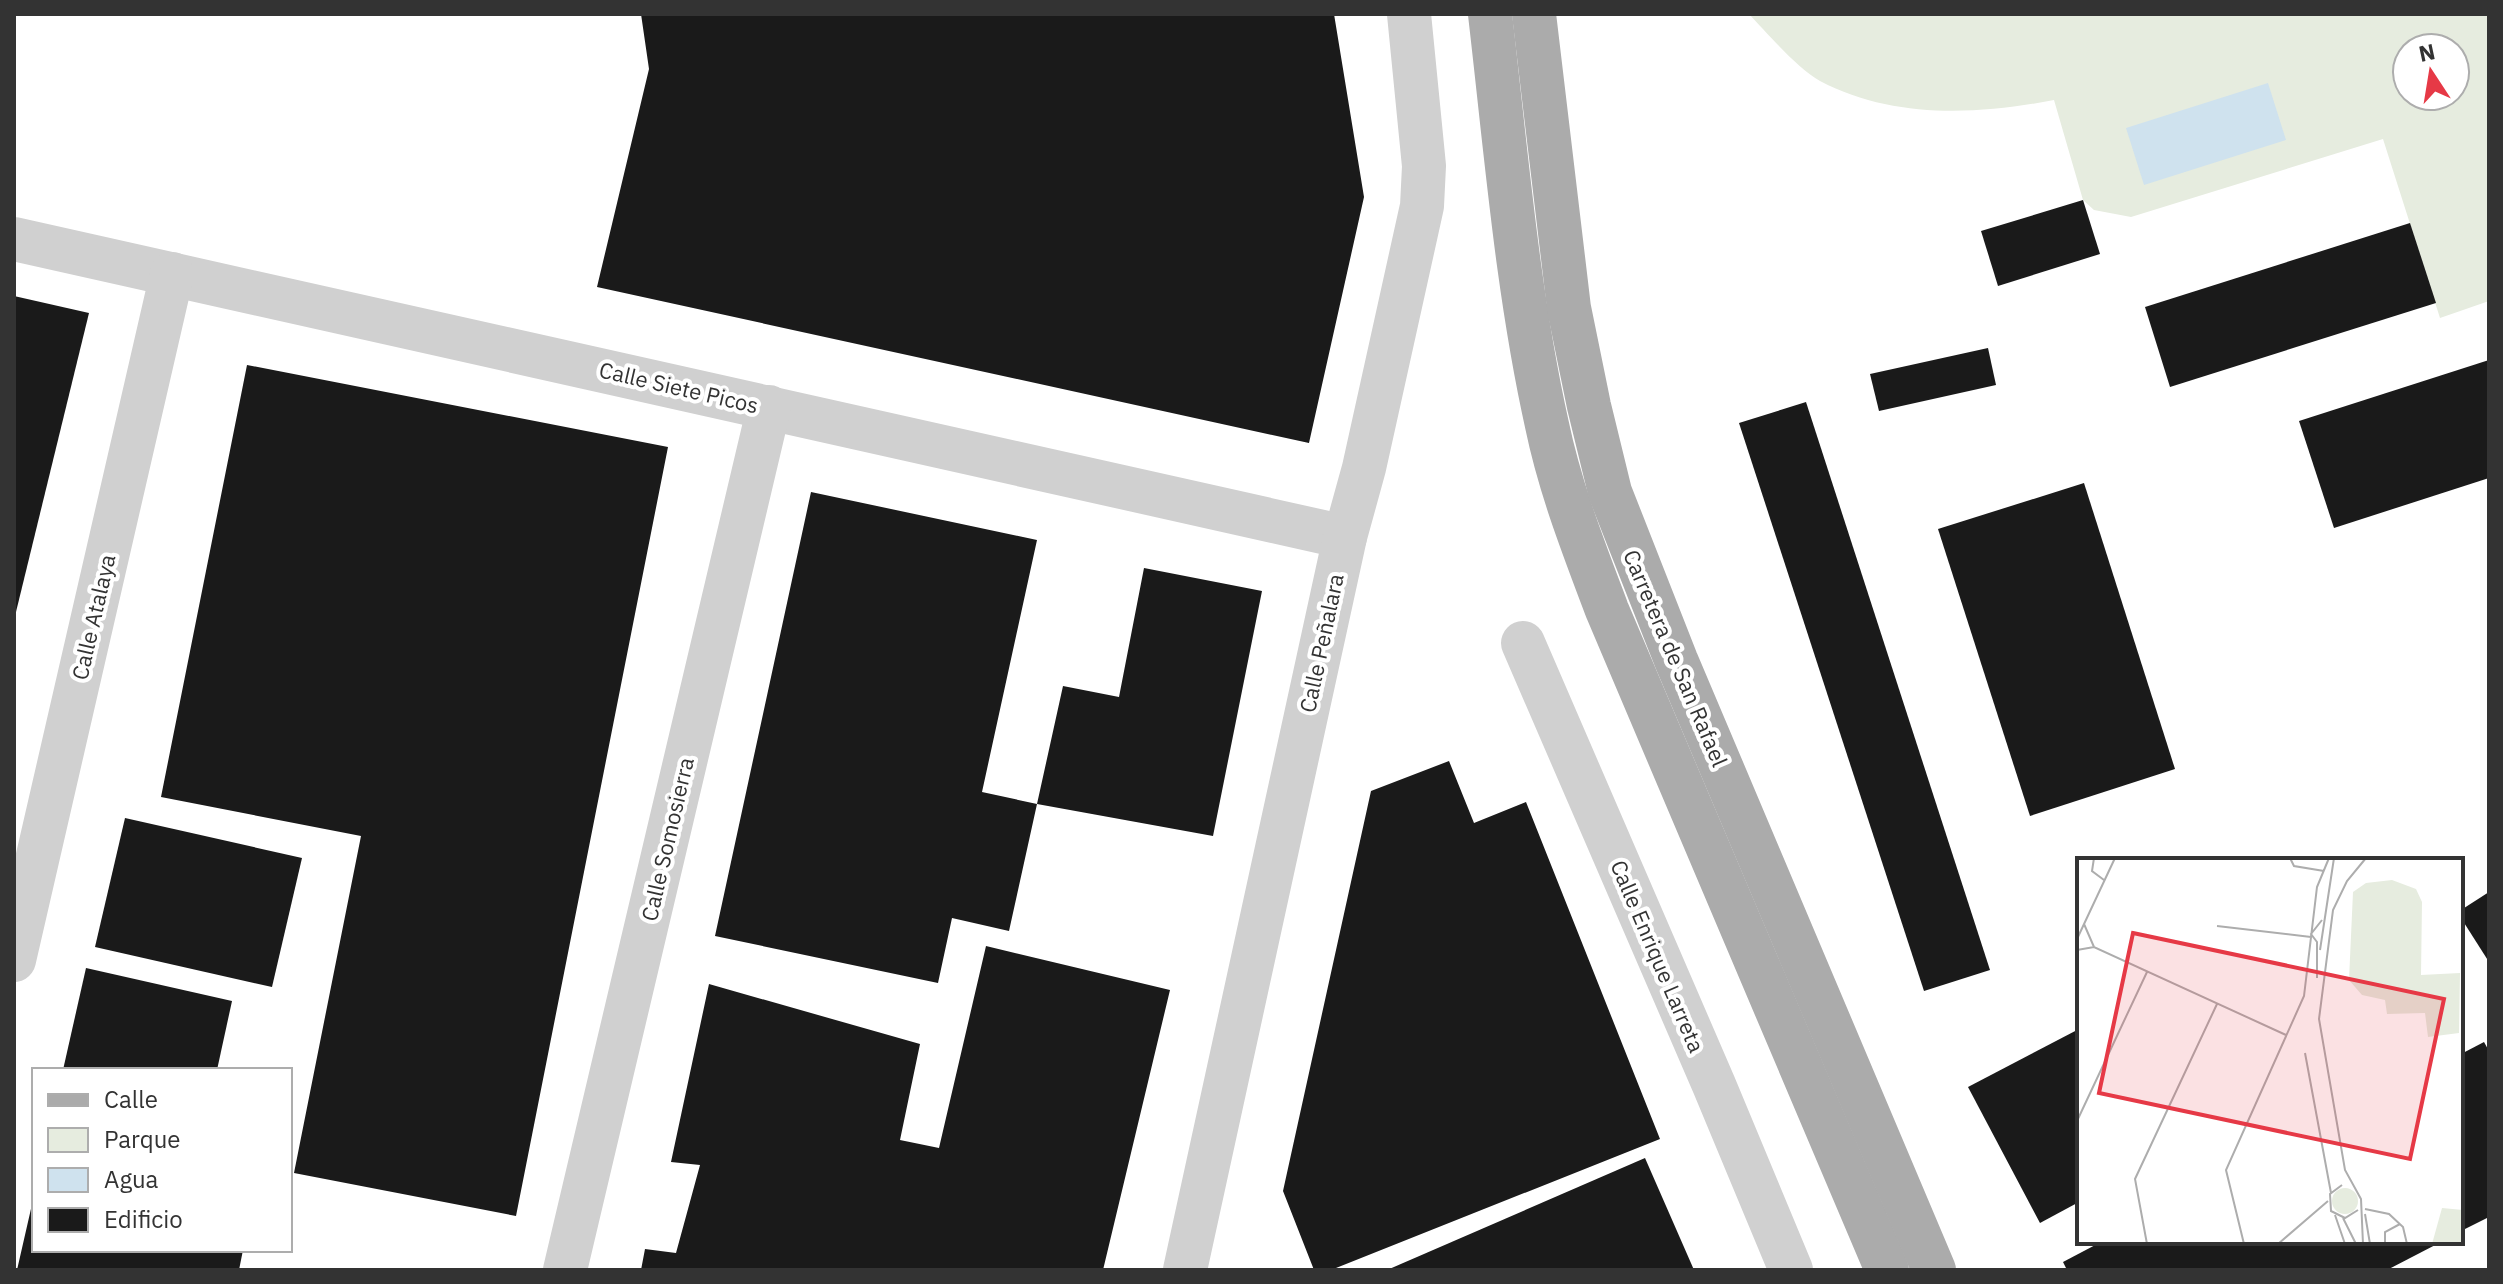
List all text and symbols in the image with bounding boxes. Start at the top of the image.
north arrow [2391,32,2471,112]
text: N [2416,36,2438,68]
street label: Calle Siete Picos [597,355,761,419]
street label: Carretera de San Rafael [1617,545,1735,771]
street label: Calle Atalaya [64,551,122,683]
street label: Calle Peñalara [1292,571,1350,715]
street label: Calle Somosierra [634,754,700,924]
street label: Calle Enrique Larreta [1604,855,1712,1057]
inset map [2077,858,2463,1244]
legend [32,1068,292,1252]
text: Calle [104,1083,158,1115]
text: Parque [104,1123,181,1155]
text: Agua [104,1163,159,1195]
text: Edificio [104,1203,183,1235]

